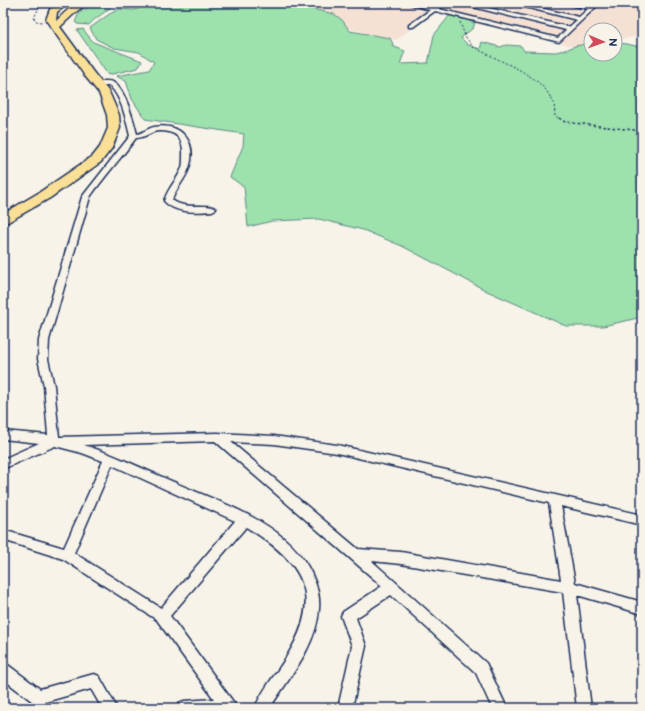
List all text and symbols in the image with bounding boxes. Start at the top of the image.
north arrow [583,22,623,62]
text: N [606,38,619,47]

